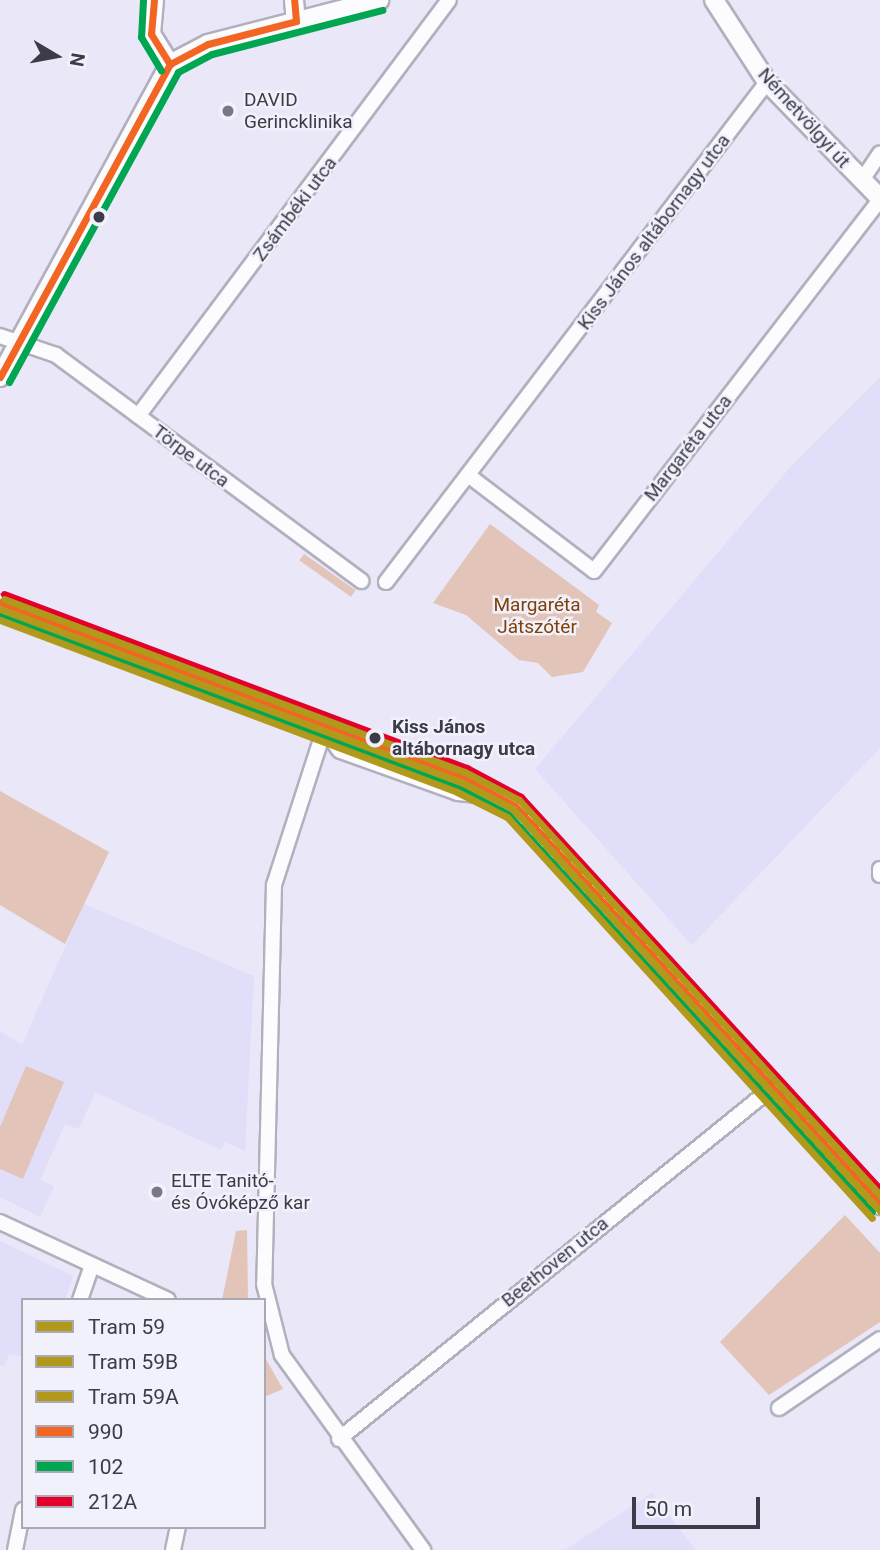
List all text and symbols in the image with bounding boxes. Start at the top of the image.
north arrow [21,21,91,91]
text: N [65,51,90,68]
street label: Németvölgyi út [753,63,855,173]
place label: DAVID Gerincklinika [244,89,352,133]
marker: DAVID Gerincklinika [218,101,238,121]
street label: Kiss János altábornagy utca [573,130,735,334]
street label: Zsámbéki utca [248,152,342,266]
unlabelled marker [92,210,106,224]
street label: Margaréta utca [639,390,737,506]
street label: Törpe utca [148,420,234,492]
park label: Margaréta Játszótér [493,594,581,638]
place label: Kiss János altábornagy utca [392,716,535,760]
marker: Kiss János altábornagy utca [364,727,386,749]
place label: ELTE Tanitó- és Óvóképző kar [171,1170,310,1214]
marker: ELTE Tanitó- és Óvóképző kar [149,1184,165,1200]
street label: Beethoven utca [497,1212,613,1312]
legend [21,1298,266,1529]
text: Tram 59 [88,1315,165,1339]
text: Tram 59B [88,1350,178,1374]
text: Tram 59A [88,1385,179,1409]
text: 990 [88,1420,123,1444]
text: 102 [88,1455,123,1479]
scale bar [635,1484,763,1528]
text: 212A [88,1490,137,1514]
text: 50 m [645,1497,692,1521]

